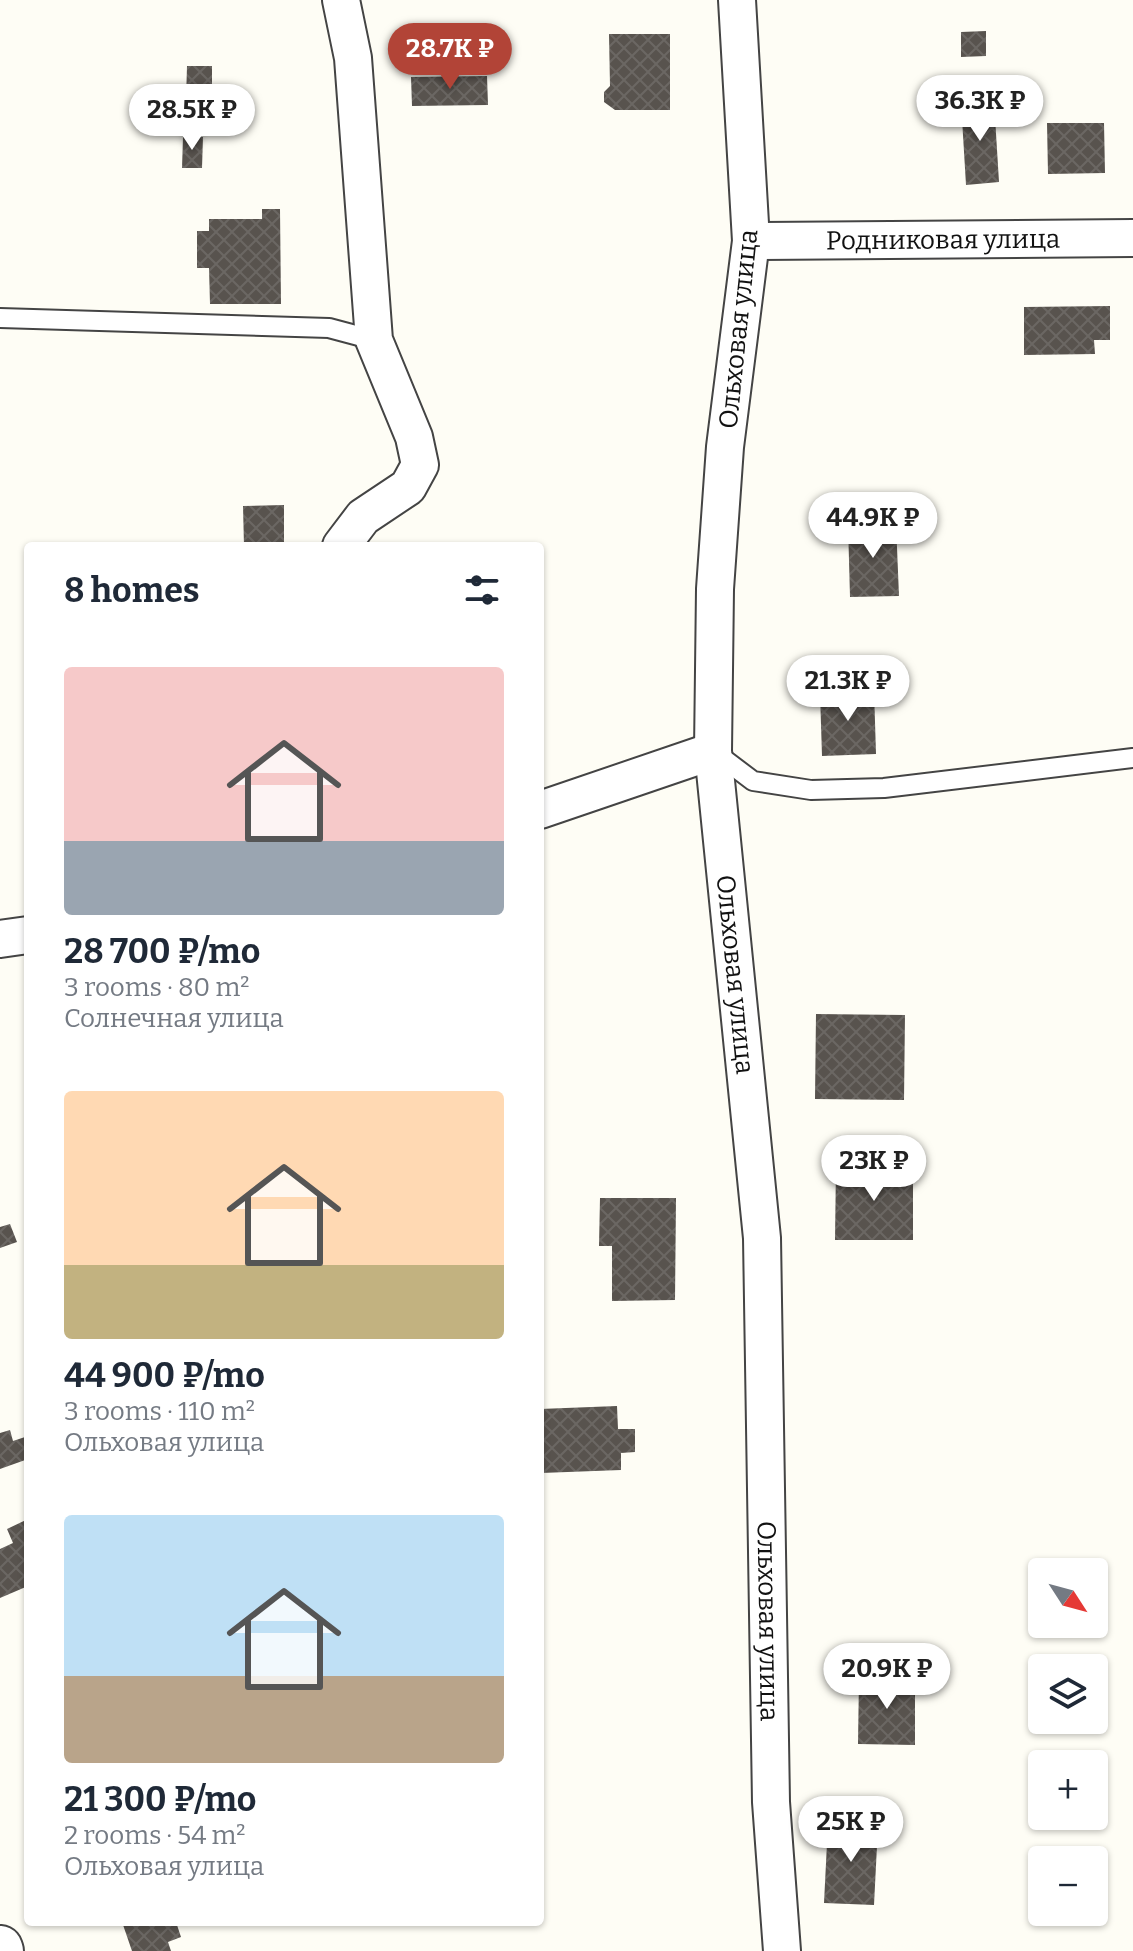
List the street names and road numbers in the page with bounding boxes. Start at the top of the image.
street label: Родниковая улица [826,224,1060,256]
street label: Ольховая улица [713,228,764,430]
street label: Ольховая улица [710,873,760,1076]
street label: Ольховая улица [751,1521,785,1722]

